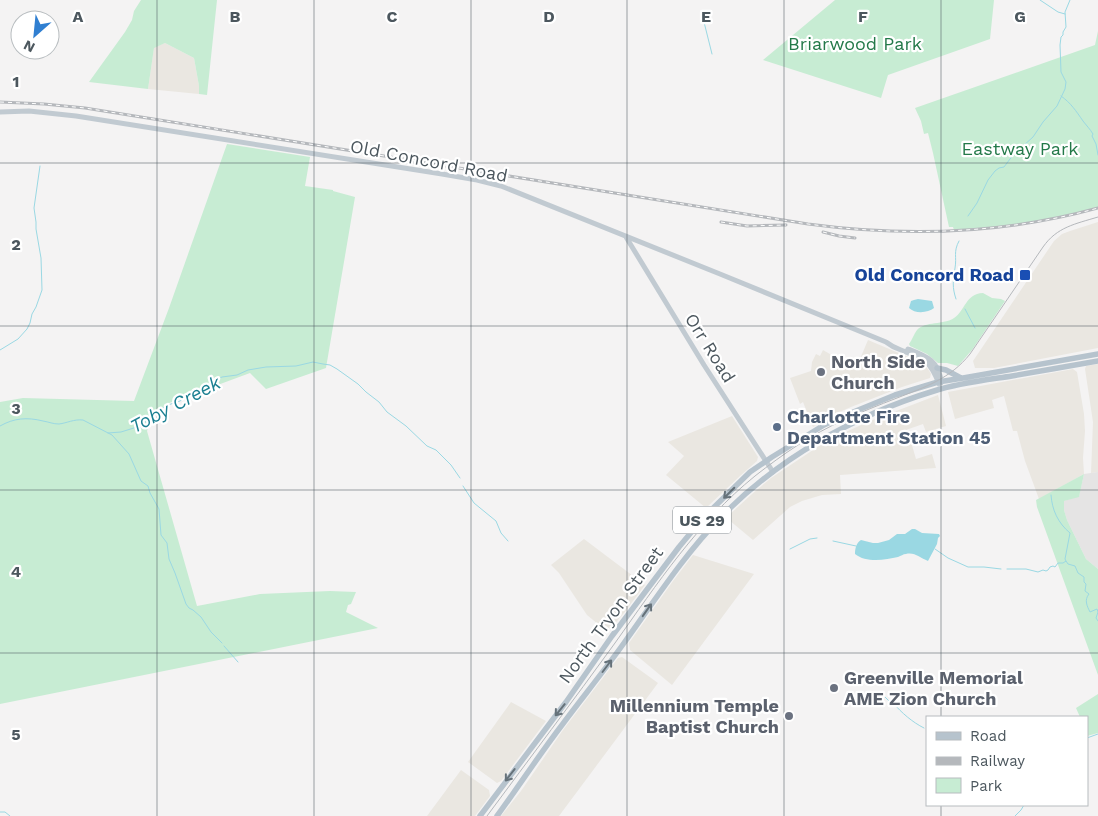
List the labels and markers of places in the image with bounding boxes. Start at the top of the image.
place label: Old Concord Road [855,264,1014,285]
marker: Old Concord Road [1018,268,1032,282]
place label: North Side Church [831,351,926,393]
marker: North Side Church [815,366,827,378]
place label: Charlotte Fire Department Station 45 [787,406,991,448]
marker: Charlotte Fire Department Station 45 [771,421,783,433]
place label: Greenville Memorial AME Zion Church [844,667,1023,709]
marker: Greenville Memorial AME Zion Church [828,682,840,694]
place label: Millennium Temple Baptist Church [610,695,779,737]
marker: Millennium Temple Baptist Church [783,710,795,722]

